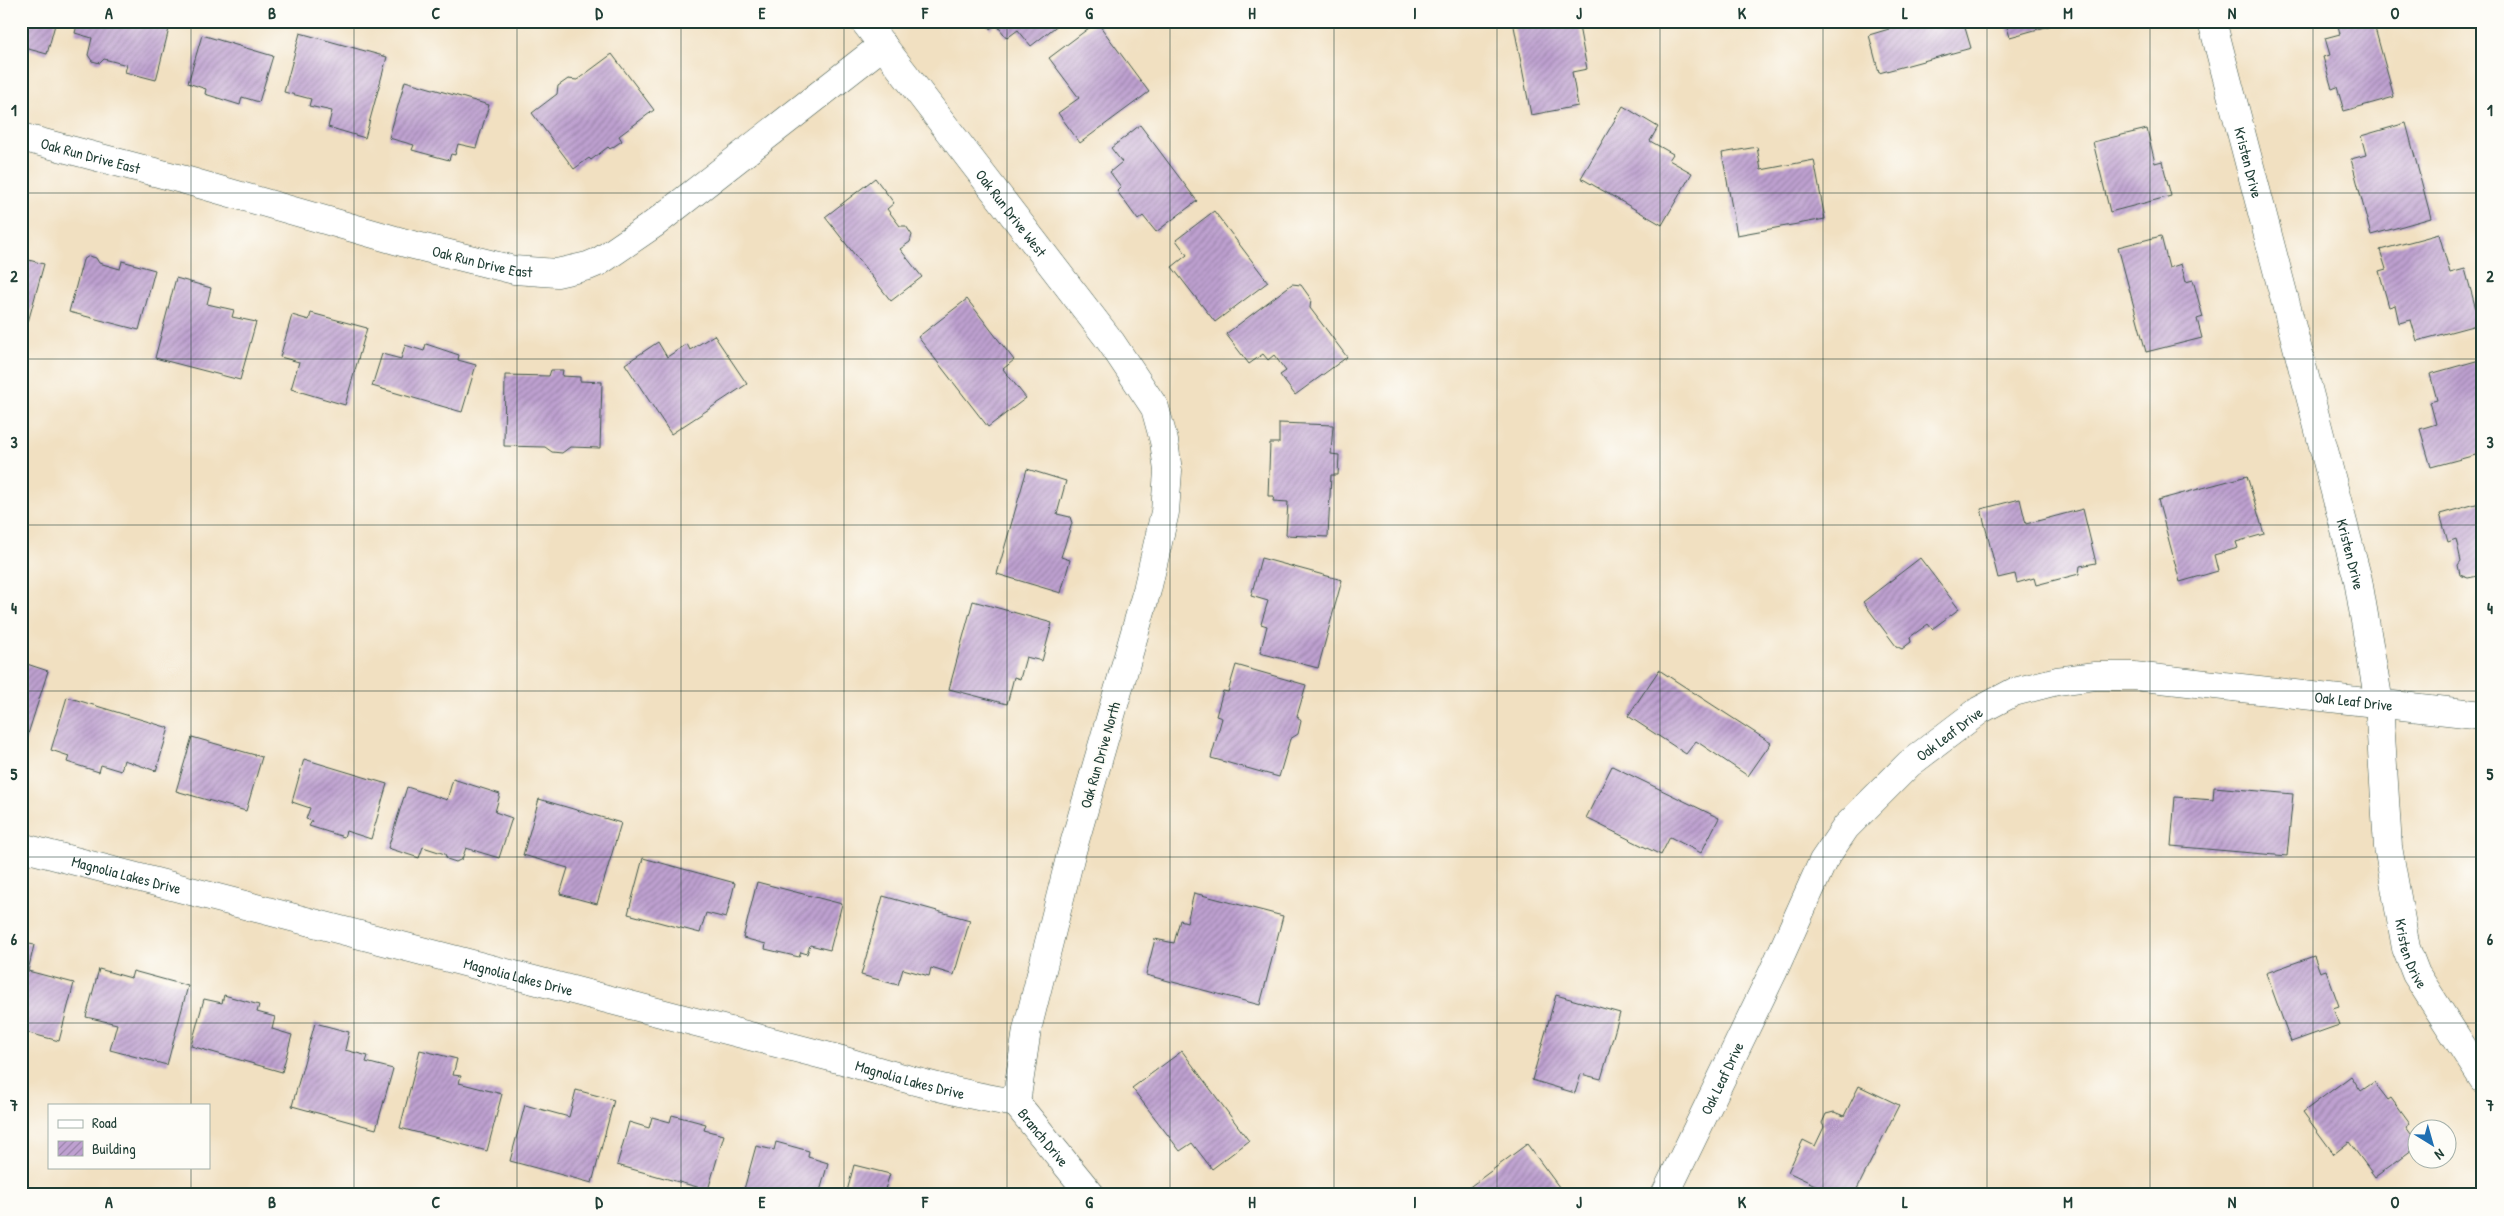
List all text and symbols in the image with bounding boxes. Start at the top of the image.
text: A [105,2,113,24]
text: B [268,2,276,24]
text: C [432,2,441,24]
text: D [595,2,603,24]
text: E [758,2,766,24]
text: F [921,2,929,24]
text: G [1085,2,1093,24]
text: H [1248,2,1256,24]
text: I [1413,2,1417,24]
text: J [1576,2,1582,24]
text: K [1738,2,1747,24]
text: L [1902,2,1908,24]
text: M [2063,2,2073,24]
text: N [2228,2,2237,24]
text: O [2391,2,2400,24]
text: 1 [11,99,17,121]
text: 1 [2487,99,2493,121]
street label: Kristen Drive [2230,125,2268,200]
street label: Oak Run Drive East [39,132,144,179]
street label: Oak Run Drive West [971,165,1052,261]
street label: Oak Run Drive East [430,240,534,282]
text: 2 [10,265,18,287]
text: 2 [2486,265,2494,287]
text: 3 [10,431,18,453]
text: 3 [2486,431,2494,453]
street label: Kristen Drive [2332,516,2370,591]
text: 4 [11,597,17,619]
text: 4 [2487,597,2493,619]
street label: Oak Leaf Drive [2313,686,2394,715]
street label: Oak Run Drive North [1075,699,1125,811]
street label: Oak Leaf Drive [1911,701,1987,766]
text: 5 [11,763,18,785]
text: 5 [2487,763,2494,785]
street label: Magnolia Lakes Drive [70,850,184,899]
street label: Kristen Drive [2390,917,2433,992]
text: 6 [11,928,18,950]
text: 6 [2487,928,2494,950]
street label: Magnolia Lakes Drive [462,952,576,1000]
street label: Oak Leaf Drive [1695,1038,1748,1118]
street label: Magnolia Lakes Drive [853,1054,967,1104]
text: 7 [9,1094,18,1116]
text: 7 [2485,1094,2494,1116]
street label: Branch Drive [1014,1103,1074,1171]
legend [48,1104,210,1168]
text: Road [92,1112,117,1133]
north arrow [2406,1118,2456,1168]
text: Building [92,1138,136,1159]
text: N [2431,1145,2449,1165]
text: A [105,1191,113,1213]
text: B [268,1191,276,1213]
text: C [432,1191,441,1213]
text: D [595,1191,603,1213]
text: E [758,1191,766,1213]
text: F [921,1191,929,1213]
text: G [1085,1191,1093,1213]
text: H [1248,1191,1256,1213]
text: I [1413,1191,1417,1213]
text: J [1576,1191,1582,1213]
text: K [1738,1191,1747,1213]
text: L [1902,1191,1908,1213]
text: M [2063,1191,2073,1213]
text: N [2228,1191,2237,1213]
text: O [2391,1191,2400,1213]

